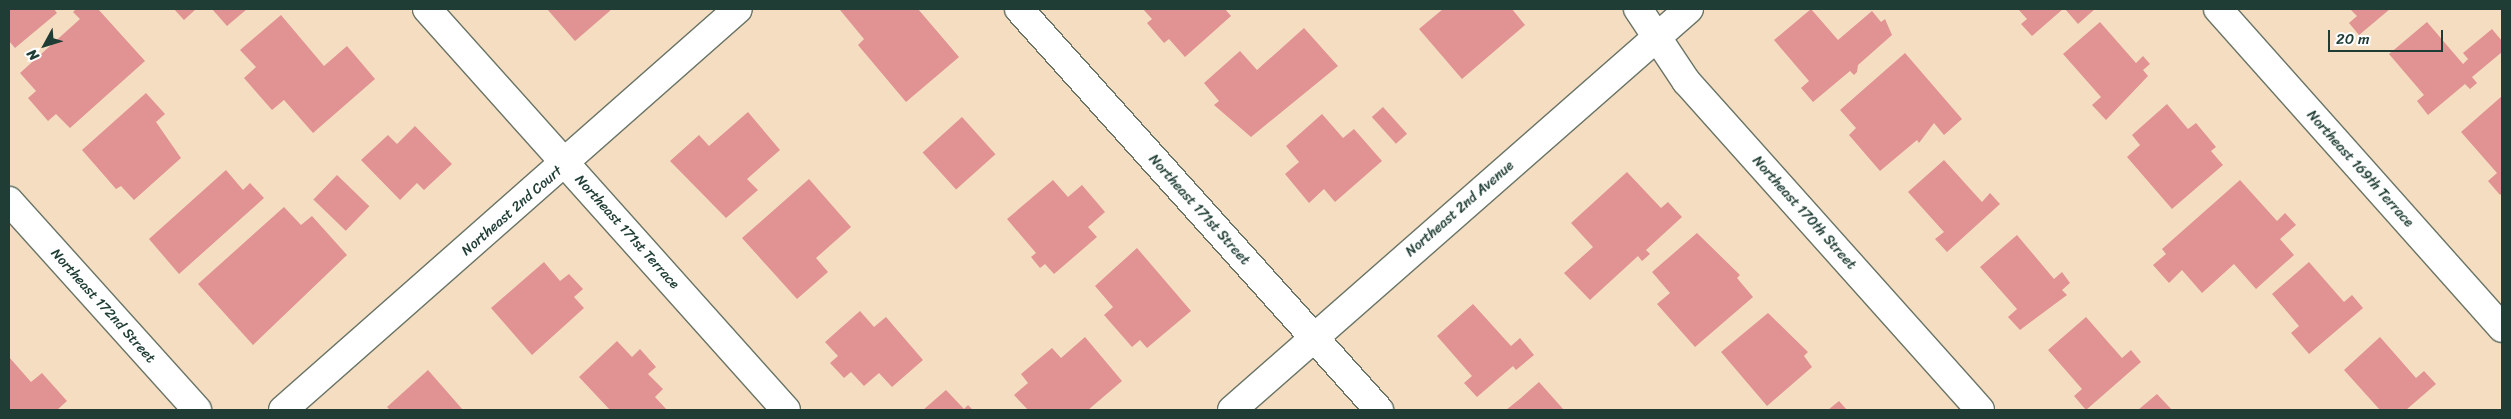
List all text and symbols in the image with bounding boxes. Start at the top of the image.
north arrow [20,20,70,70]
scale bar [2331,20,2446,52]
text: 20 m [2336,26,2370,52]
text: N [20,43,46,66]
street label: Northeast 169th Terrace [2303,107,2417,231]
street label: Northeast 171st Street [1145,151,1253,269]
street label: Northeast 170th Street [1749,153,1859,273]
street label: Northeast 2nd Avenue [1403,157,1517,261]
street label: Northeast 2nd Court [458,163,566,259]
street label: Northeast 171st Terrace [571,171,683,293]
street label: Northeast 172nd Street [47,245,159,367]

